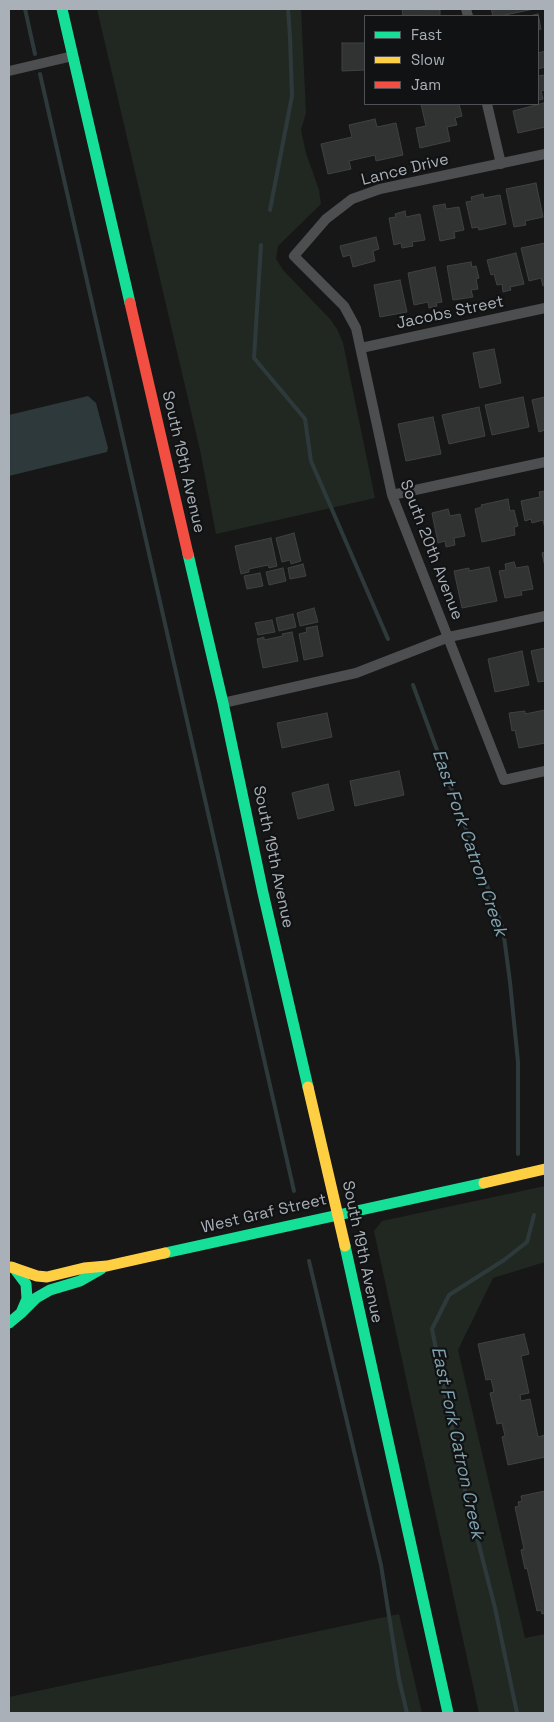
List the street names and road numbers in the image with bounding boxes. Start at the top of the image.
street label: Lance Drive [359,150,451,190]
street label: Jacobs Street [395,292,505,334]
street label: South 19th Avenue [157,389,209,535]
street label: South 20th Avenue [395,477,467,623]
street label: South 19th Avenue [249,784,297,930]
street label: South 19th Avenue [338,1179,386,1325]
street label: West Graf Street [199,1190,329,1238]

